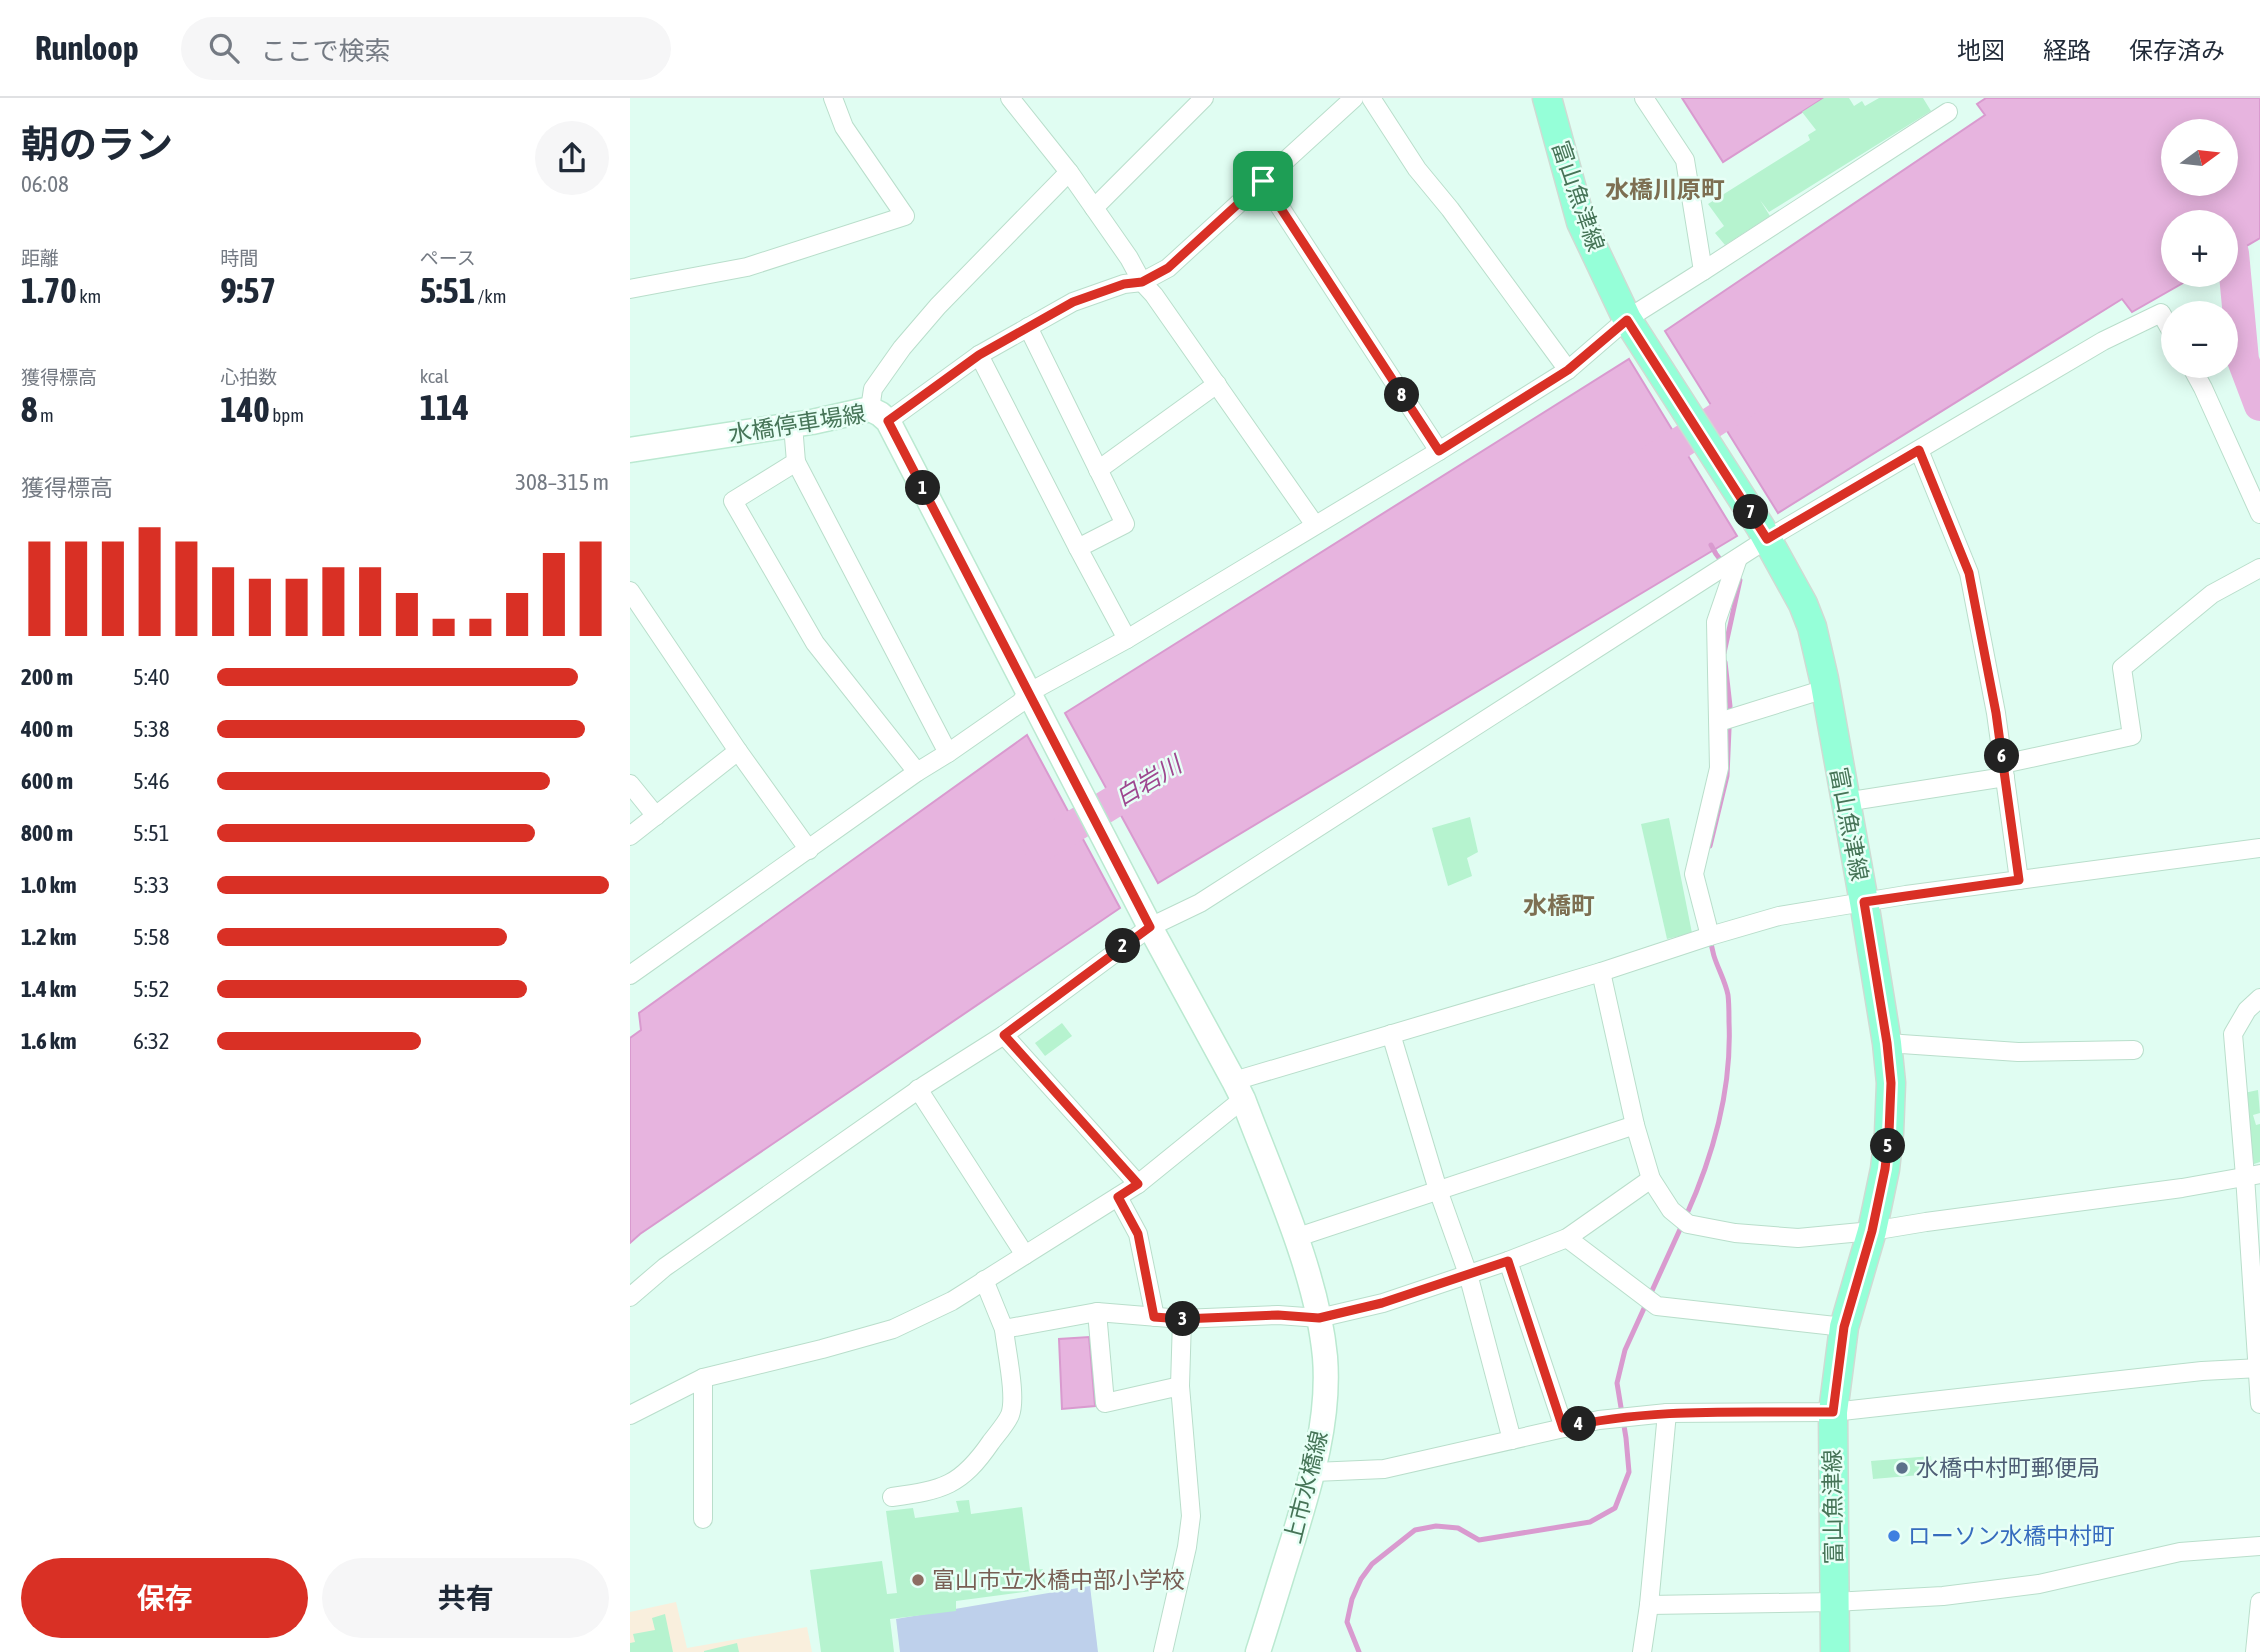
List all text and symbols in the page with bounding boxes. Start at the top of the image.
search box [181,17,671,80]
text: Runloop [35,29,139,67]
icon: search [205,29,243,67]
text: ここで検索 [261,36,391,66]
text: 地図 [1957,37,2005,64]
text: 経路 [2043,37,2091,64]
text: 保存済み [2129,37,2225,64]
north arrow [2161,119,2238,196]
map controls [2161,119,2238,378]
button: share [535,121,609,195]
text: 朝のラン [21,123,173,166]
street label: 富山魚津線 [1547,137,1609,255]
pin [1233,151,1293,211]
icon: arrive [1244,162,1282,200]
text: 06:08 [21,171,69,197]
district label: 水橋川原町 [1605,176,1725,203]
button: + [2161,210,2238,287]
text: 距離 [21,247,59,269]
text: 時間 [220,247,258,269]
text: ペース [420,247,476,269]
text: 1.70 [21,270,77,310]
text: 9:57 [220,270,276,310]
text: 5:51 [420,270,475,310]
text: km [77,285,101,307]
text: /km [475,285,506,307]
button: − [2161,301,2238,378]
text: kcal [420,365,449,387]
text: 獲得標高 [21,366,97,388]
text: 心拍数 [220,366,277,388]
pin: 8 [1384,378,1420,412]
text: 8 [1397,383,1406,405]
text: 114 [420,387,469,427]
text: 8 [21,389,37,429]
text: 140 [220,389,270,429]
street label: 水橋停車場線 [727,400,867,448]
text: m [37,404,54,426]
text: bpm [270,404,304,426]
text: 308–315 m [515,469,609,495]
pin: 1 [906,470,940,506]
text: 獲得標高 [21,475,113,501]
text: 1 [918,476,927,498]
pin: 7 [1734,494,1768,530]
text: 7 [1746,500,1755,522]
text: 200 m [21,664,73,690]
text: 5:40 [133,664,170,690]
text: 400 m [21,716,73,742]
text: 5:38 [133,716,170,742]
pin: 6 [1984,738,2020,774]
text: 6 [1997,744,2006,766]
water label: 白岩川 [1110,749,1188,811]
street label: 富山魚津線 [1825,765,1873,883]
text: 600 m [21,768,73,794]
text: 5:46 [133,768,170,794]
text: 800 m [21,820,73,846]
text: 5:51 [133,820,170,846]
text: 1.0 km [21,872,77,898]
text: 5:33 [133,872,170,898]
district label: 水橋町 [1523,892,1595,919]
text: 1.2 km [21,924,77,950]
text: 5:58 [133,924,170,950]
pin: 2 [1106,928,1140,964]
text: 2 [1118,934,1127,956]
text: 1.4 km [21,976,77,1002]
text: 5:52 [133,976,170,1002]
text: 1.6 km [21,1028,77,1054]
text: 6:32 [133,1028,170,1054]
pin: 5 [1870,1128,1906,1164]
text: 5 [1883,1134,1892,1156]
pin: 3 [1166,1302,1200,1336]
text: 3 [1178,1307,1187,1329]
pin: 4 [1562,1406,1597,1442]
text: 4 [1574,1412,1583,1434]
street label: 上市水橋線 [1279,1428,1333,1546]
street label: 富山魚津線 [1819,1449,1847,1565]
place label: 水橋中村町郵便局 [1916,1455,2100,1481]
marker: 水橋中村町郵便局 [1894,1460,1910,1476]
place label: ローソン水橋中村町 [1908,1523,2115,1549]
marker: ローソン水橋中村町 [1886,1528,1902,1544]
button: 保存 [21,1558,308,1638]
button: 共有 [322,1558,609,1638]
place label: 富山市立水橋中部小学校 [932,1567,1185,1593]
marker: 富山市立水橋中部小学校 [910,1572,926,1588]

